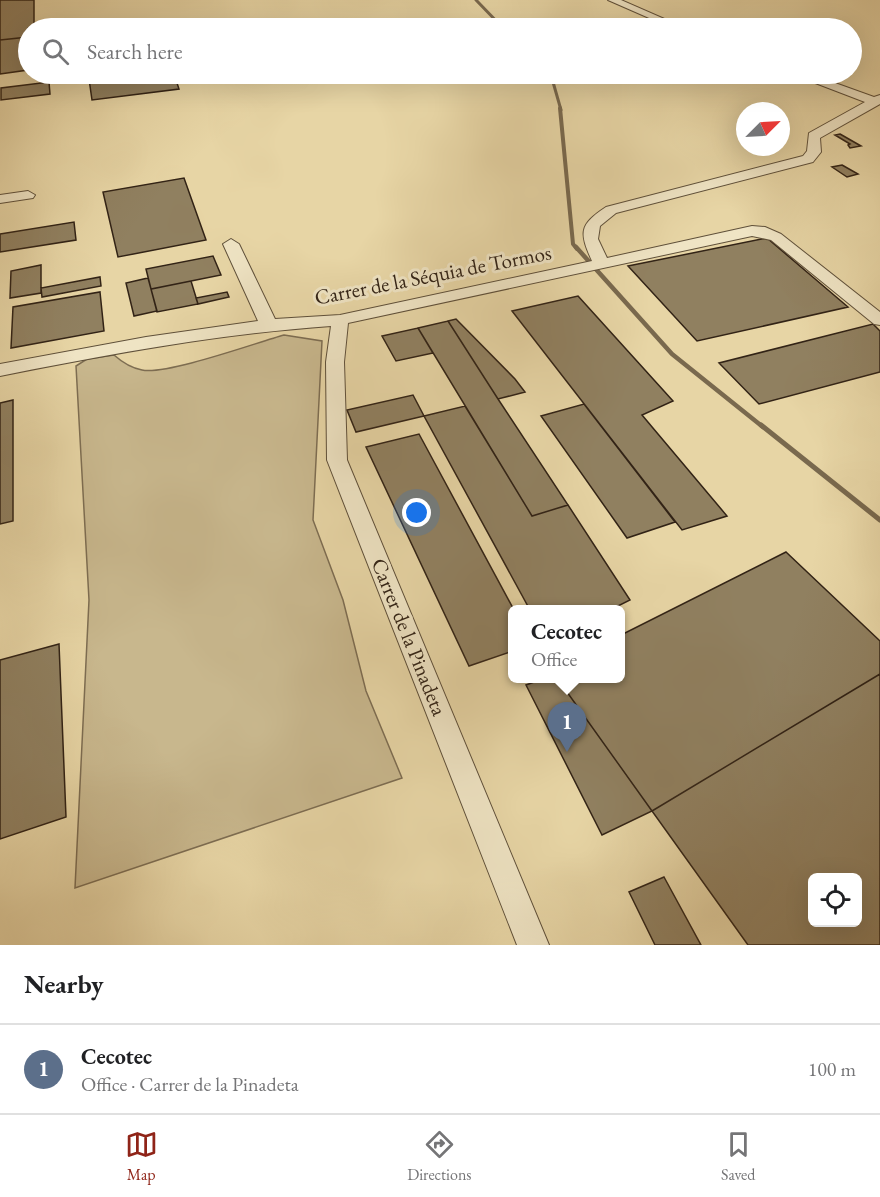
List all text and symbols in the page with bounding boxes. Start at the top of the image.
search box [18,18,862,84]
icon: search [39,35,72,68]
text: Search here [87,37,182,66]
north arrow [736,102,790,156]
street label: Carrer de la Séquia de Tormos [312,238,554,311]
your location [402,498,431,527]
street label: Carrer de la Pinadeta [366,554,454,720]
popup [508,605,625,683]
text: Cecotec [531,617,602,646]
text: Office [531,646,577,672]
pin: 1 [548,702,586,752]
map controls [808,873,862,927]
button: locate [808,873,862,927]
text: Nearby [24,967,104,1001]
text: Cecotec [81,1042,152,1071]
text: 1 [38,1056,49,1082]
text: 100 m [808,1056,856,1082]
text: Office · Carrer de la Pinadeta [81,1071,299,1097]
tab: Map [125,1128,158,1185]
tab: Directions [407,1128,472,1185]
tab: Saved [721,1128,755,1185]

